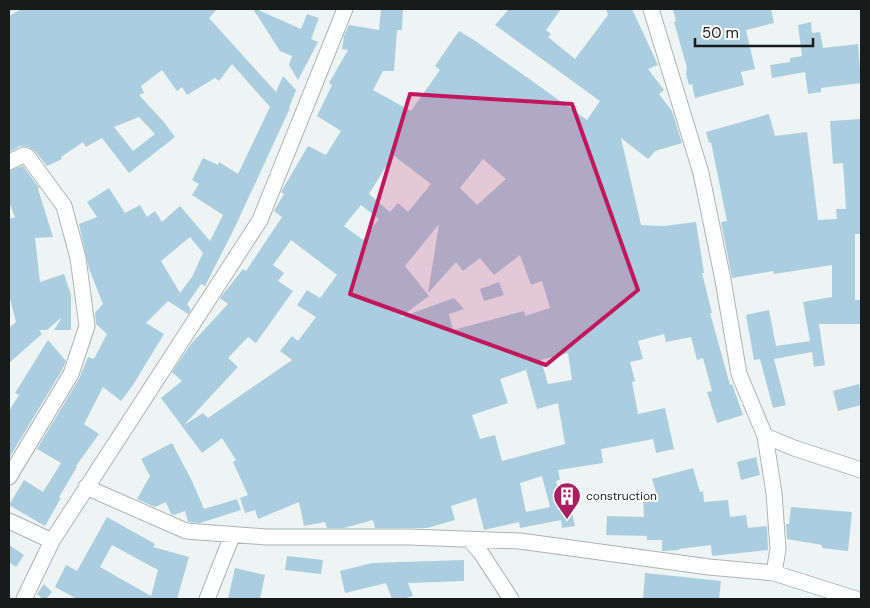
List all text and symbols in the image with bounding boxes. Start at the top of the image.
scale bar [695,15,812,47]
text: 50 m [702,23,739,43]
building icon: construction [552,481,582,520]
place label: construction [586,488,657,504]

